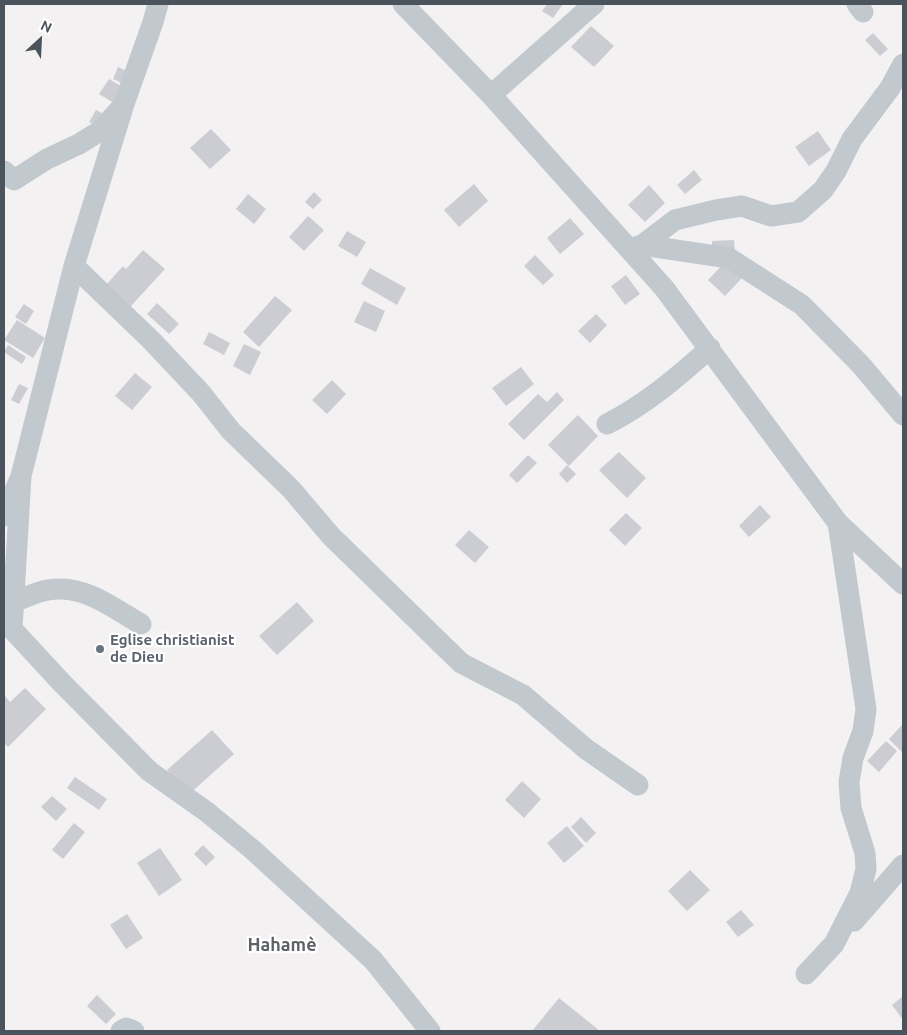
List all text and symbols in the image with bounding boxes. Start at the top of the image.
north arrow [15,15,65,65]
text: N [38,17,54,36]
place label: Eglise christianist de Dieu [110,631,234,666]
marker: Eglise christianist de Dieu [94,643,106,655]
district label: Hahamè [247,934,317,956]

